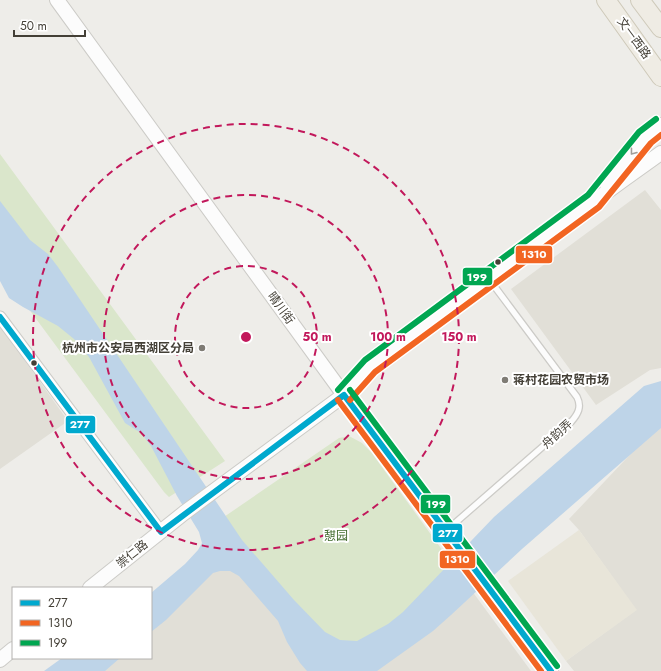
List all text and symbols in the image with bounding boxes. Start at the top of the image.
scale bar [14,12,85,38]
street label: 文一西路 [613,13,655,63]
text: 50 m [20,17,47,35]
one-way arrow [631,148,638,155]
line badge: 1310 [515,245,553,264]
text: 1310 [521,246,547,262]
unlabelled marker [493,257,503,267]
line badge: 199 [462,267,493,286]
text: 199 [467,269,487,285]
street label: 晴川街 [263,288,299,328]
text: 50 m [302,328,332,346]
text: 100 m [370,328,406,346]
text: 150 m [441,328,477,346]
centre of rings [239,330,253,344]
place label: 杭州市公安局西湖区分局 [62,339,194,357]
marker: 杭州市公安局西湖区分局 [197,343,207,353]
unlabelled marker [29,358,39,368]
place label: 蒋村花园农贸市场 [513,371,609,389]
marker: 蒋村花园农贸市场 [500,375,510,385]
line badge: 277 [65,415,96,434]
street label: 舟韵弄 [538,415,576,453]
text: 277 [70,416,91,432]
line badge: 199 [420,494,451,514]
text: 199 [426,496,446,512]
line badge: 277 [432,523,463,543]
text: 277 [438,525,459,541]
park label: 憇园 [324,527,348,545]
street label: 崇仁路 [112,536,152,572]
line badge: 1310 [439,550,476,569]
text: 1310 [444,551,470,567]
legend [12,587,152,659]
text: 277 [48,594,68,612]
text: 1310 [48,614,73,632]
text: 199 [48,634,67,652]

